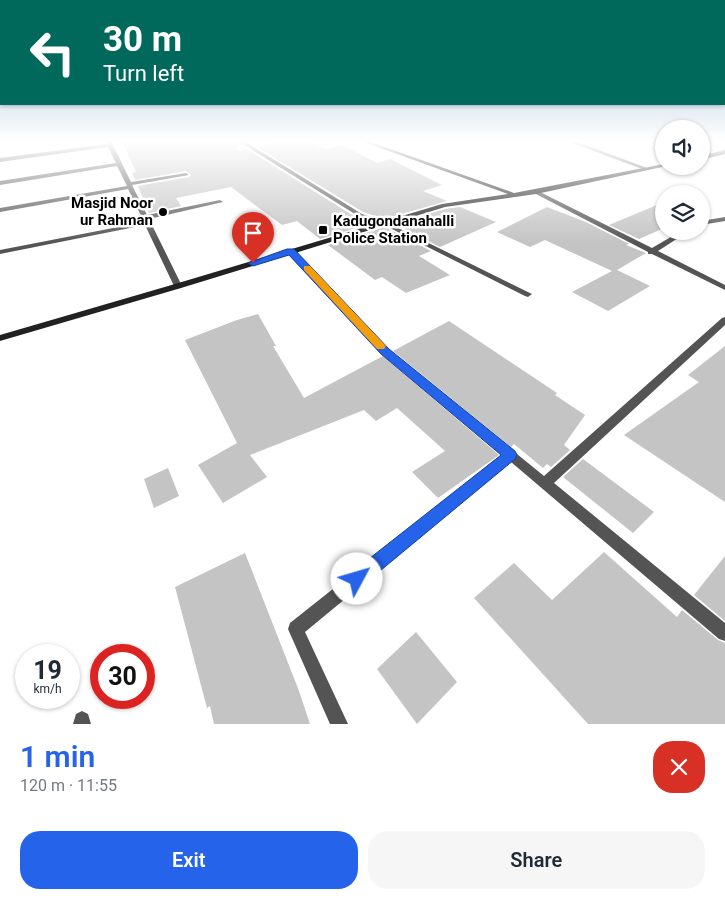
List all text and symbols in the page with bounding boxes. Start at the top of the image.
text: 30 m [103,19,182,60]
icon: left [20,20,85,85]
text: Turn left [103,61,184,86]
map controls [655,120,710,240]
button: sound [655,120,710,175]
button: layers [655,185,710,240]
place label: Masjid Noor ur Rahman [71,194,154,229]
marker: Masjid Noor ur Rahman [157,206,169,218]
pin [232,212,274,263]
place label: Kadugondanahalli Police Station [333,212,454,247]
icon: arrive [239,219,267,247]
marker: Kadugondanahalli Police Station [317,224,329,236]
position arrow [330,552,382,604]
speed limit sign: 30 [90,644,155,709]
text: 19 [33,656,62,685]
text: km/h [33,682,62,696]
text: 1 min [20,739,95,774]
button: close [653,741,705,793]
text: 120 m · 11:55 [20,776,117,795]
button: Exit [20,831,358,889]
button: Share [368,831,705,889]

